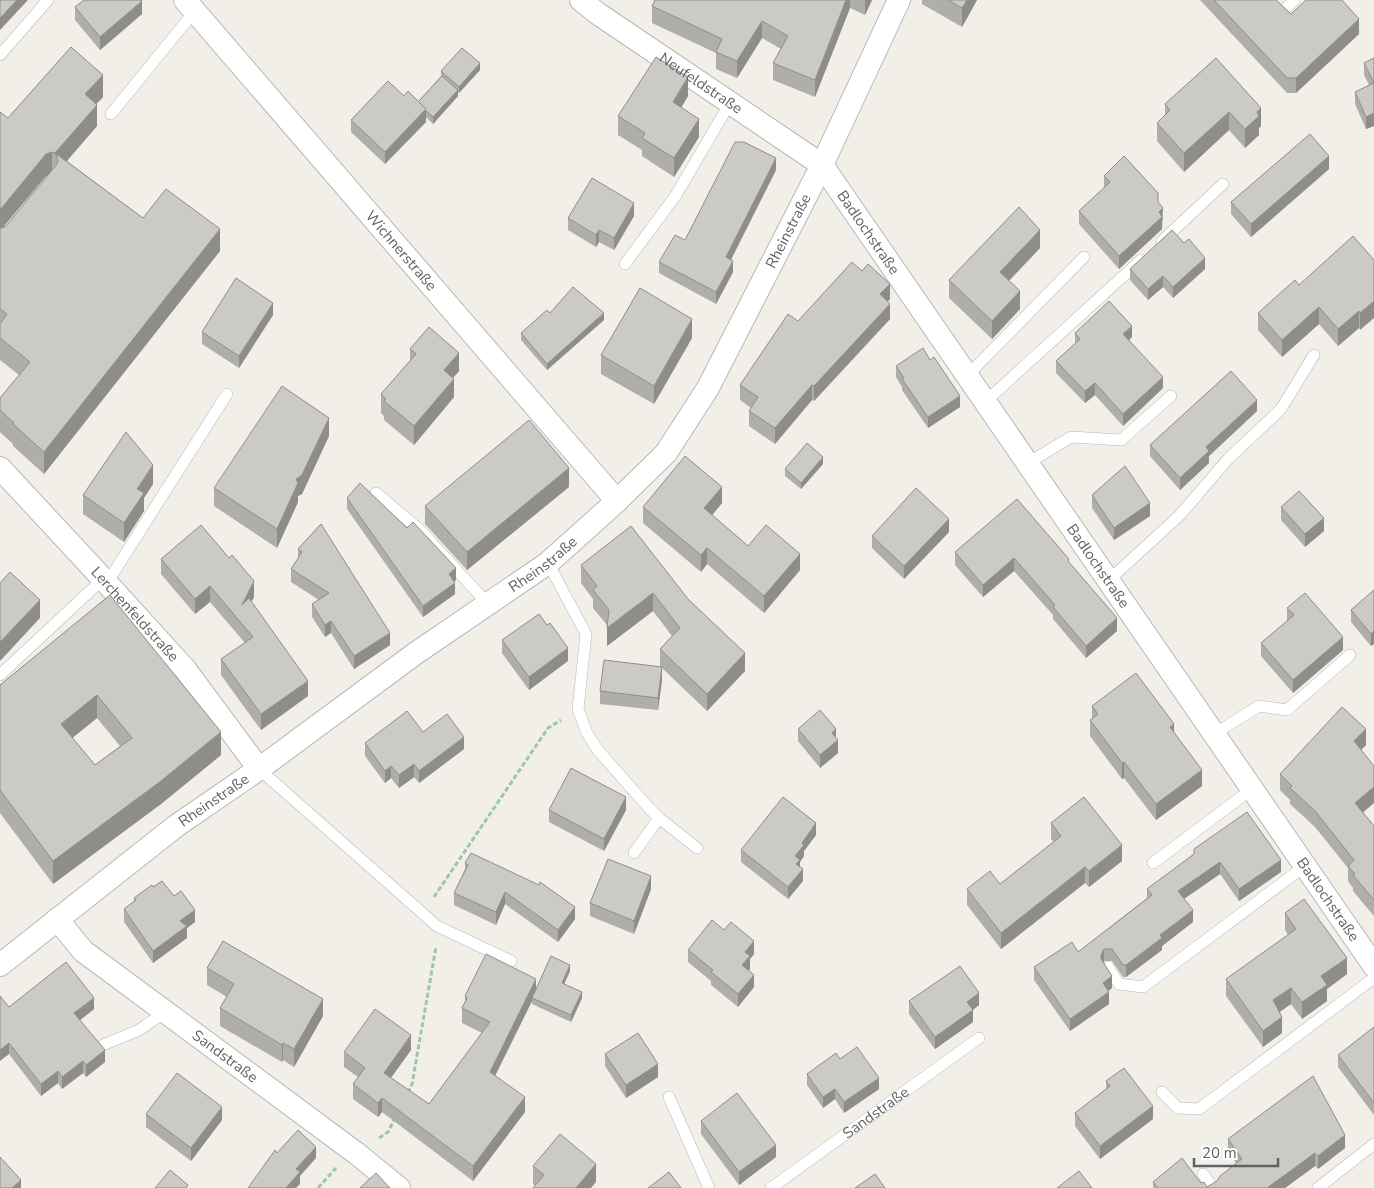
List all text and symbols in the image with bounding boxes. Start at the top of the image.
street label: Neufeldstraße [655,48,746,118]
street label: Badlochstraße [832,186,904,278]
street label: Rheinstraße [761,190,816,272]
street label: Wichnerstraße [361,206,441,295]
street label: Badlochstraße [1062,520,1134,612]
street label: Rheinstraße [505,532,581,597]
street label: Lerchenfeldstraße [86,562,184,666]
street label: Rheinstraße [174,769,253,831]
street label: Badlochstraße [1292,853,1364,945]
street label: Sandstraße [188,1025,262,1087]
street label: Sandstraße [838,1082,913,1143]
scale bar [1194,1136,1278,1168]
text: 20 m [1202,1143,1237,1163]

